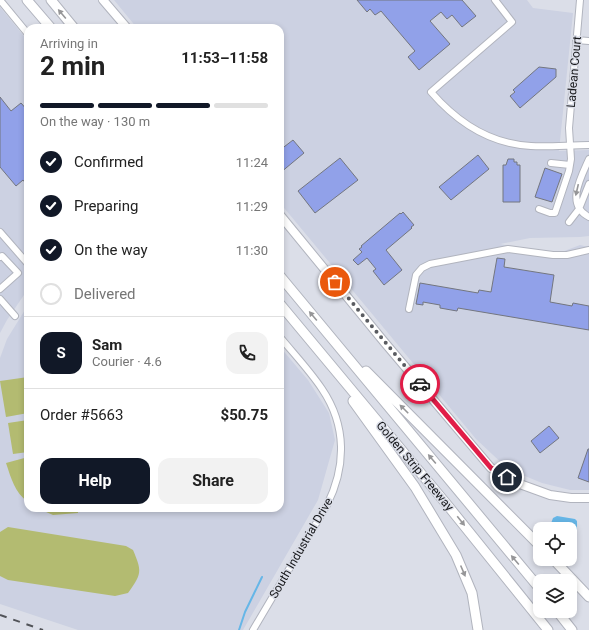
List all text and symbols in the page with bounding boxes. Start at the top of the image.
one-way arrow [58,9,67,19]
text: Arriving in [40,36,98,51]
street label: Ladean Court [564,36,584,108]
text: 11:53–11:58 [181,49,268,67]
text: 2 min [40,51,105,81]
text: On the way · 130 m [40,114,150,129]
icon: check [40,151,62,173]
text: Confirmed [74,153,144,171]
text: 11:24 [236,155,268,170]
one-way arrow [574,184,580,196]
icon: check [40,195,62,217]
text: Preparing [74,197,138,215]
text: 11:29 [236,199,268,214]
icon: check [40,239,62,261]
text: On the way [74,241,148,259]
text: 11:30 [236,243,268,258]
pin [318,265,352,299]
icon: bag [324,271,346,293]
text: Delivered [74,285,136,303]
one-way arrow [309,311,318,322]
button: phone [226,332,268,374]
text: Sam [92,336,122,354]
text: S [56,344,66,362]
text: Courier · 4.6 [92,354,162,369]
courier [400,364,440,404]
icon: car [409,373,431,395]
one-way arrow [399,404,409,414]
text: Order #5663 [40,406,123,424]
text: $50.75 [221,406,268,424]
street label: Golden Strip Freeway [373,418,457,514]
one-way arrow [428,454,437,465]
button: Help [40,458,150,504]
button: Share [158,458,268,504]
pin [490,460,524,494]
icon: home [496,466,518,488]
street label: South Industrial Drive [266,495,336,601]
one-way arrow [456,516,465,527]
map controls [533,522,577,618]
button: locate [533,522,577,566]
one-way arrow [510,554,519,565]
one-way arrow [460,566,466,577]
button: layers [533,574,577,618]

